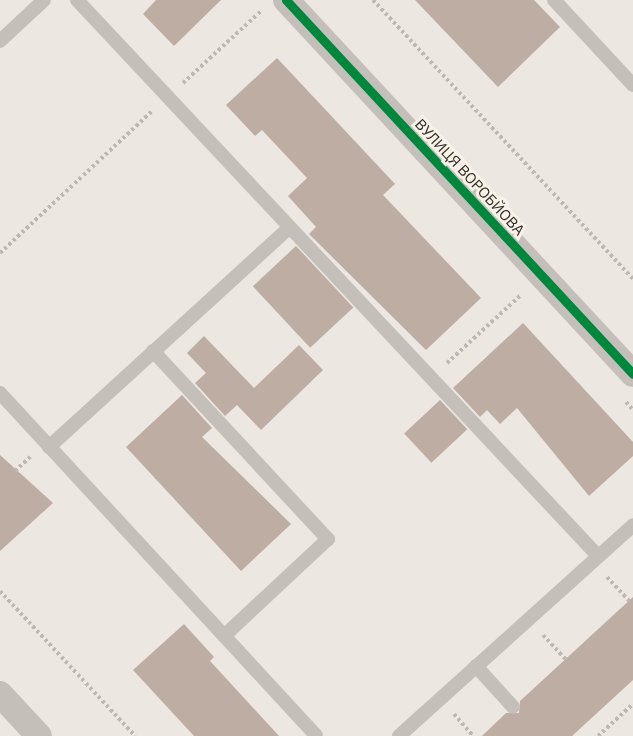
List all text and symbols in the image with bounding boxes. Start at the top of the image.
street label: ВУЛИЦЯ ВОРОБЙОВА [411,115,529,239]

